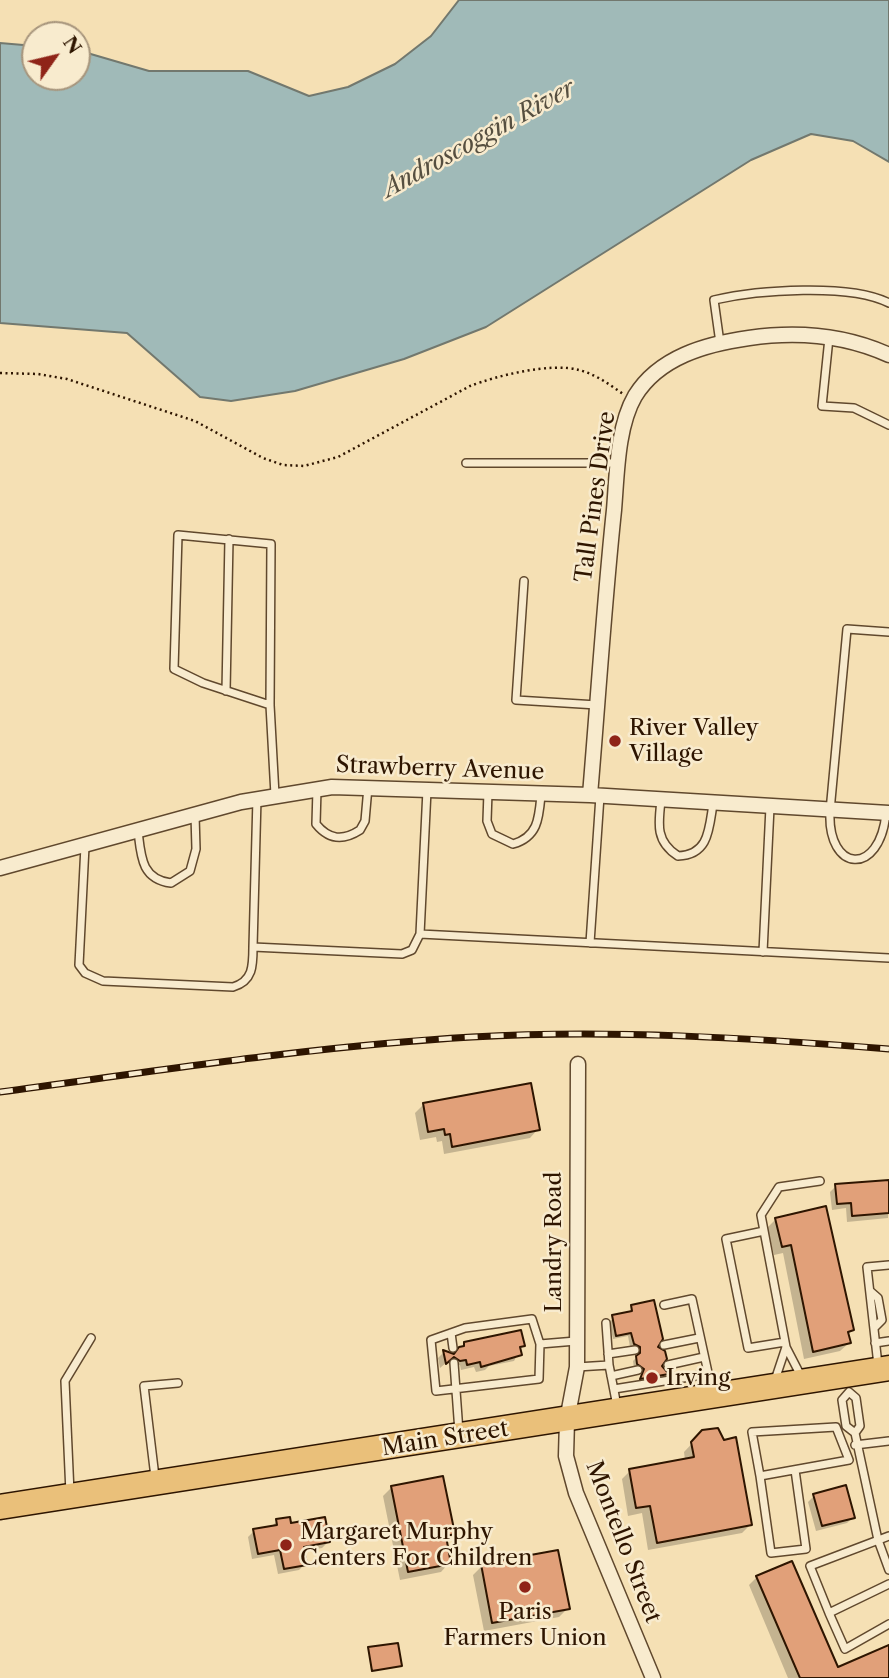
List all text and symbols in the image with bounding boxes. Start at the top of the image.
north arrow [21,21,91,91]
text: N [58,32,86,58]
water label: Androscoggin River [378,74,580,204]
street label: Tall Pines Drive [570,410,622,584]
place label: River Valley Village [629,714,759,768]
marker: River Valley Village [607,733,623,749]
street label: Strawberry Avenue [335,752,545,786]
street label: Landry Road [540,1171,568,1313]
place label: Irving [666,1364,730,1392]
marker: Irving [644,1370,660,1386]
street label: Main Street [380,1415,510,1463]
street label: Montello Street [579,1457,667,1627]
place label: Margaret Murphy Centers For Children [300,1518,532,1572]
marker: Margaret Murphy Centers For Children [278,1537,294,1553]
marker: Paris Farmers Union [517,1579,533,1595]
place label: Paris Farmers Union [443,1598,607,1652]

